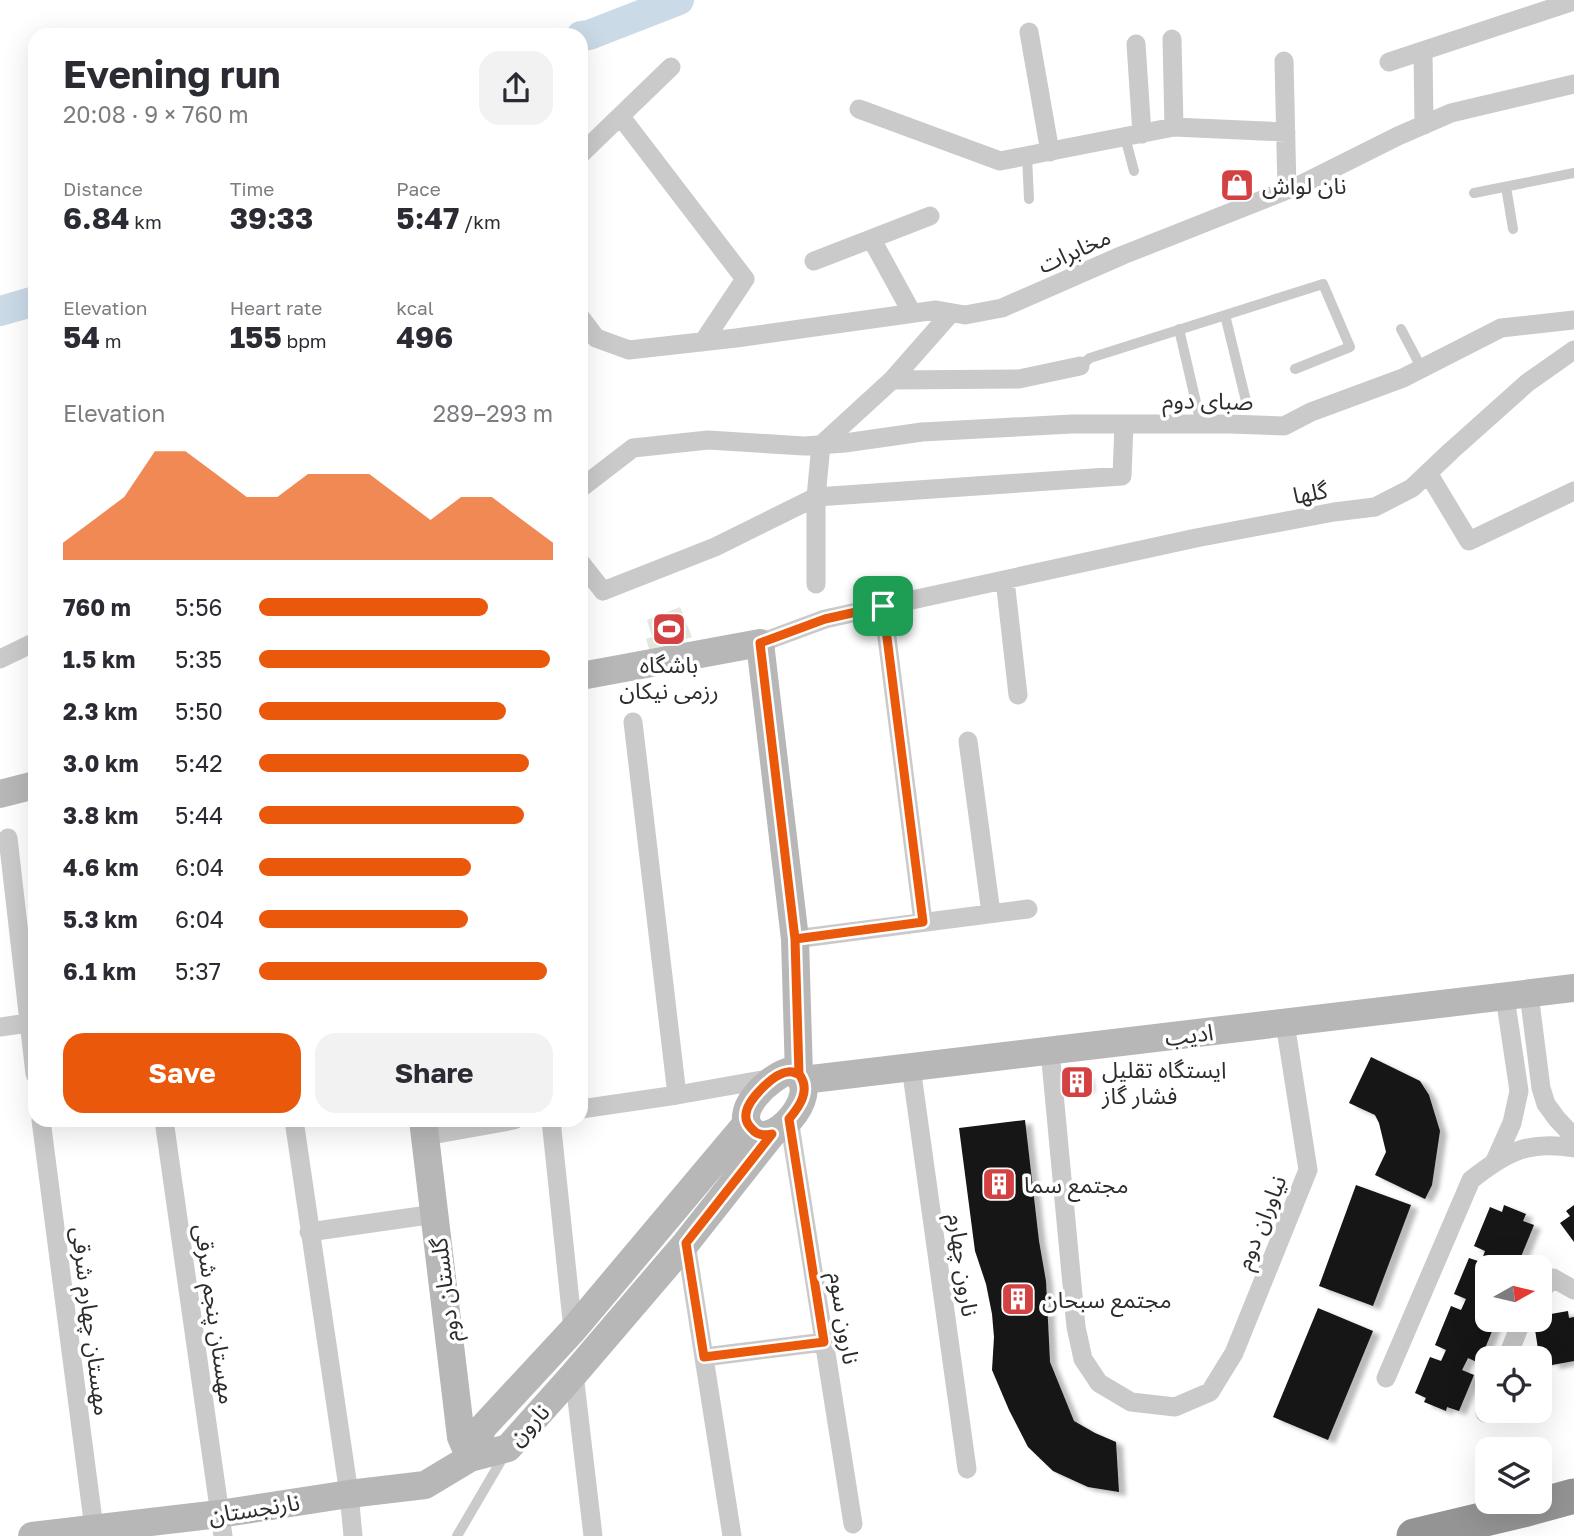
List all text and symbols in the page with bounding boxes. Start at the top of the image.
text: Evening run [63,51,281,96]
button: share [479,51,553,125]
text: 20:08 · 9 × 760 m [63,100,249,128]
shop icon: نان لواش [1218,166,1256,204]
place label: نان لواش [1262,171,1347,200]
text: Distance [63,177,143,200]
text: Time [230,177,274,200]
text: Pace [396,177,441,200]
text: 6.84 [63,200,130,236]
text: 39:33 [230,200,313,236]
text: 5:47 [396,200,459,236]
text: km [130,210,162,233]
text: /km [459,210,501,233]
street label: مخابرات [1033,222,1115,279]
text: Elevation [63,296,148,319]
text: Heart rate [230,296,322,319]
text: kcal [396,296,434,319]
text: 54 [63,319,100,355]
text: 155 [230,319,282,355]
text: 496 [396,319,453,355]
text: m [100,329,122,352]
text: bpm [282,329,327,352]
street label: صبای دوم [1162,385,1254,420]
text: Elevation [63,399,165,427]
text: 289–293 m [433,399,553,427]
street label: گلها [1290,475,1330,509]
pin [853,576,913,636]
icon: arrive [864,587,902,625]
text: 760 m [63,593,131,621]
text: 5:56 [175,593,223,621]
sports icon: باشگاه رزمی نیکان [650,610,688,648]
text: 1.5 km [63,645,135,673]
text: 5:35 [175,645,222,673]
place label: باشگاه رزمی نیکان [619,650,719,705]
text: 2.3 km [63,697,138,725]
text: 5:50 [175,697,223,725]
text: 3.0 km [63,749,139,777]
text: 5:42 [175,749,223,777]
text: 3.8 km [63,801,138,829]
text: 5:44 [175,801,223,829]
text: 4.6 km [63,853,139,881]
text: 6:04 [175,853,224,881]
text: 5.3 km [63,905,138,933]
text: 6:04 [175,905,224,933]
text: 6.1 km [63,957,136,985]
text: 5:37 [175,957,221,985]
street label: ادیب [1163,1017,1215,1051]
button: Save [63,1033,301,1113]
button: Share [315,1033,553,1113]
place label: ایستگاه تقلیل فشار گاز [1101,1055,1226,1110]
building icon: ایستگاه تقلیل فشار گاز [1058,1063,1096,1101]
building icon: مجتمع سما [980,1165,1018,1203]
place label: مجتمع سما [1024,1170,1129,1202]
street label: نیاوران دوم [1228,1171,1296,1275]
street label: نارون چهارم [938,1212,985,1319]
street label: مهستان پنجم شرقی [186,1222,243,1407]
street label: مهستان چهارم شرقی [62,1225,117,1418]
street label: گلستان دوم [424,1235,469,1344]
north arrow [1475,1255,1552,1332]
map controls [1475,1255,1552,1514]
street label: نارون سوم [819,1270,866,1367]
building icon: مجتمع سبحان [999,1280,1037,1318]
place label: مجتمع سبحان [1042,1285,1172,1317]
button: locate [1475,1346,1552,1423]
street label: نارون [501,1397,555,1451]
button: layers [1475,1437,1552,1514]
street label: نارنجستان [206,1487,302,1530]

